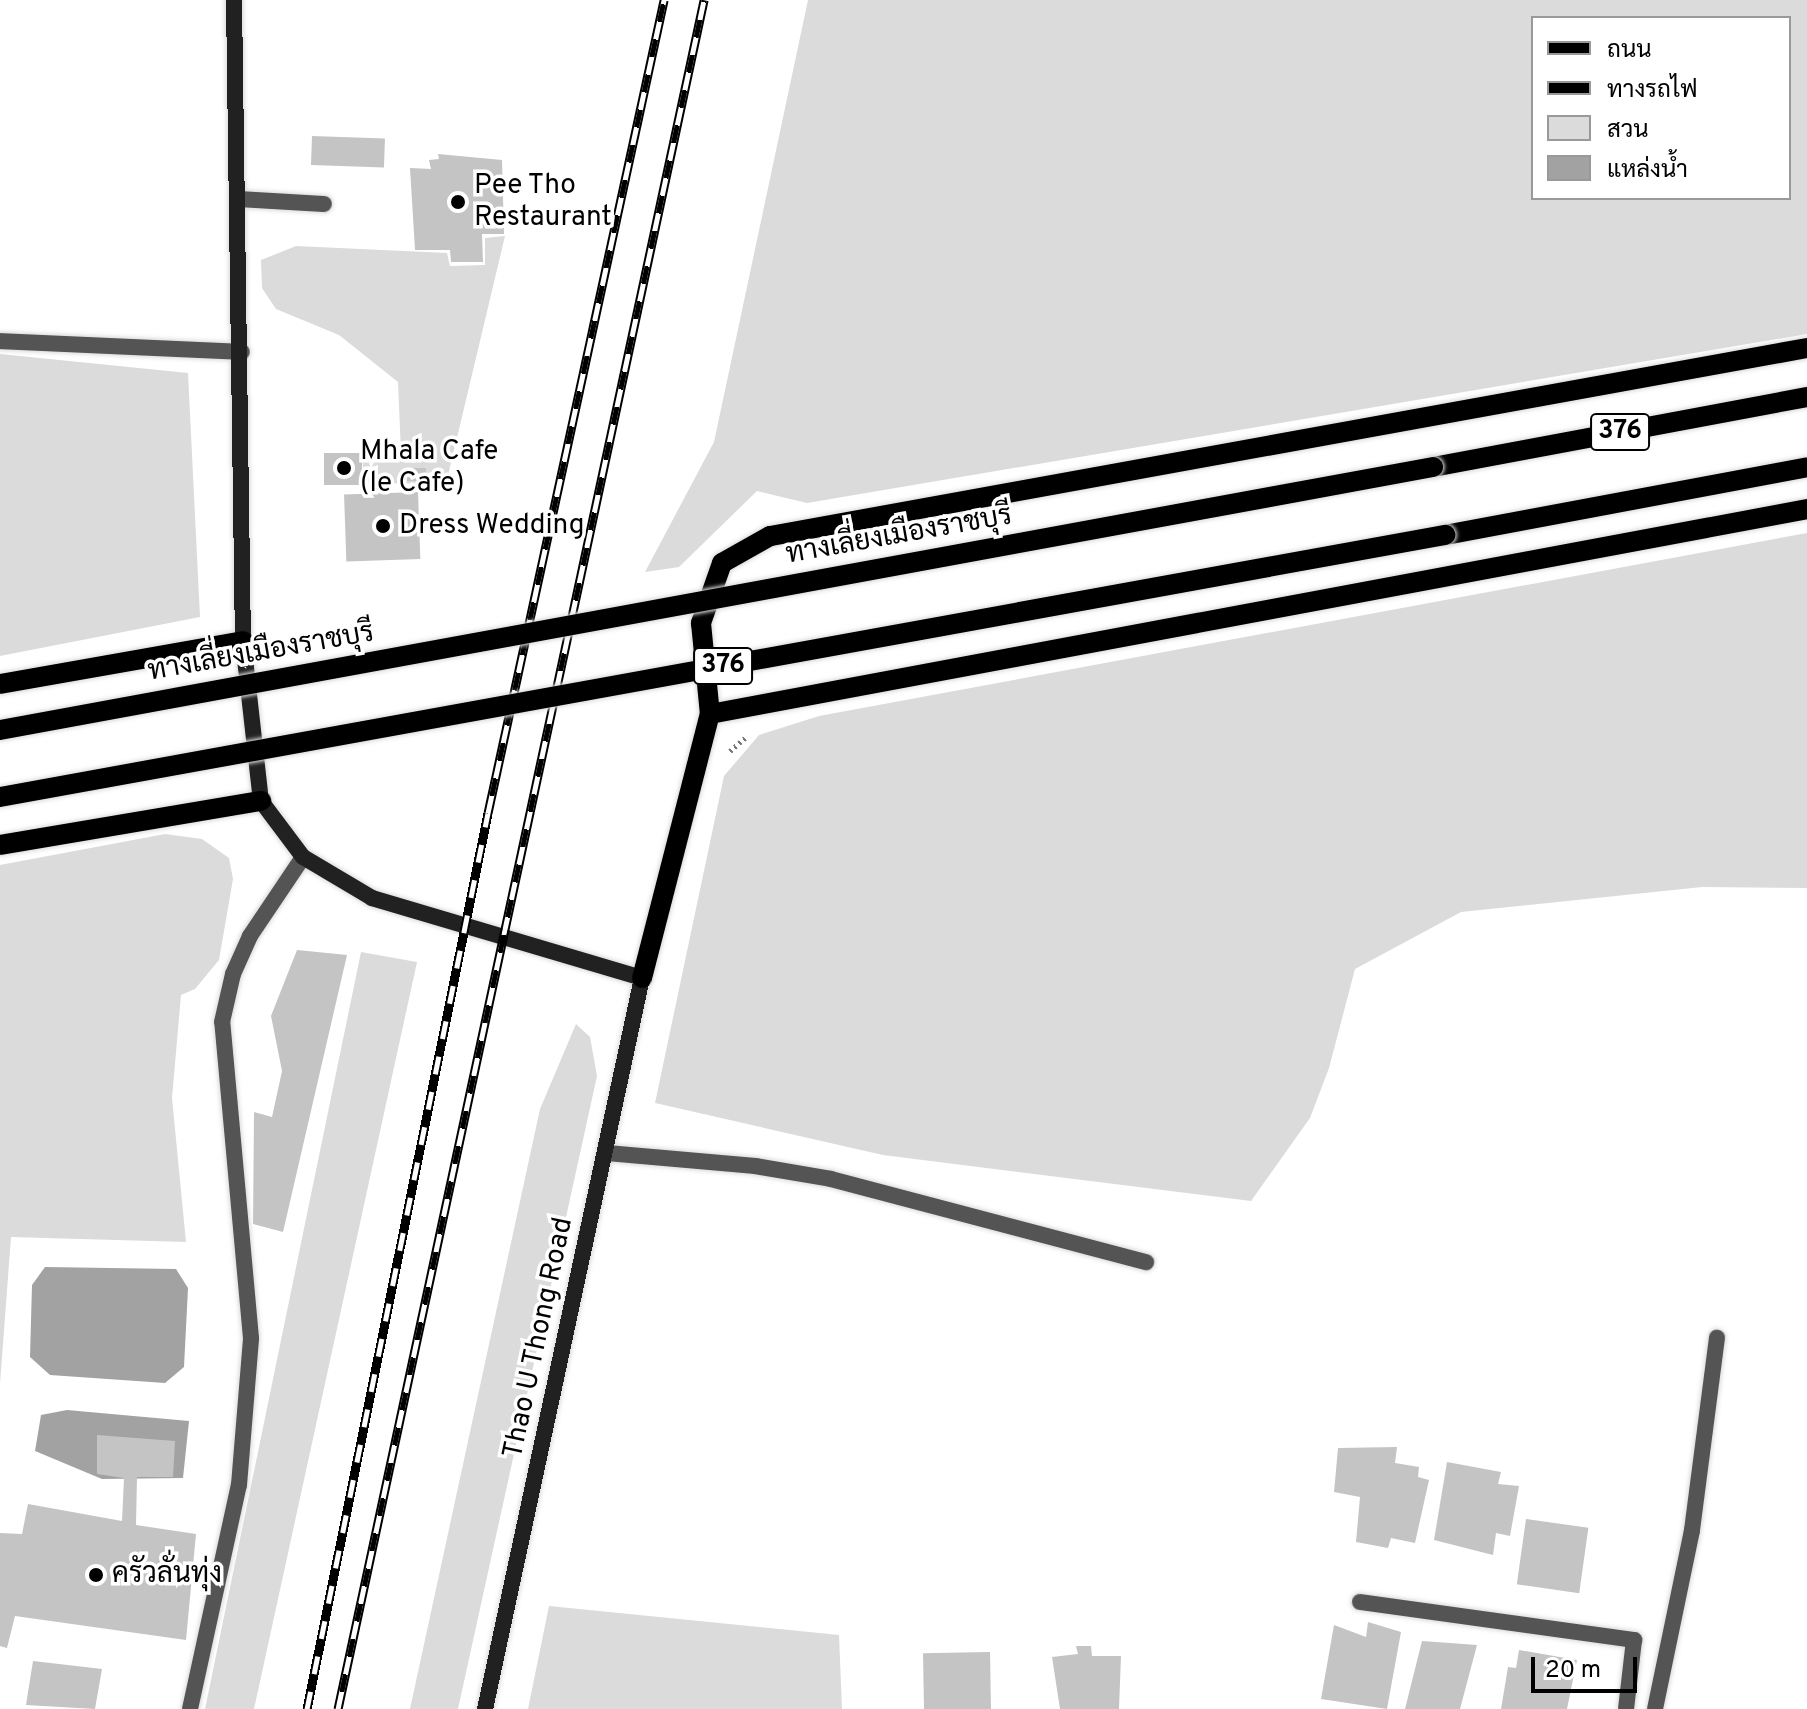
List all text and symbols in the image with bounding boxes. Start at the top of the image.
legend [1531,16,1791,200]
text: ถนน [1607,36,1652,66]
text: ทางรถไฟ [1607,76,1698,106]
text: สวน [1607,116,1649,146]
text: แหล่งน้ำ [1607,156,1688,186]
place label: Pee Tho Restaurant [474,169,612,235]
marker: Pee Tho Restaurant [449,193,467,211]
road number: 376 [1590,410,1650,454]
place label: Mhala Cafe (le Cafe) [360,435,498,501]
marker: Mhala Cafe (le Cafe) [335,459,353,477]
street label: ทางเลี่ยงเมืองราชบุรี [783,500,1015,572]
place label: Dress Wedding [399,509,585,543]
marker: Dress Wedding [374,517,392,535]
street label: ทางเลี่ยงเมืองราชบุรี [145,617,377,689]
road number: 376 [693,644,753,688]
street label: Thao U Thong Road [497,1214,581,1462]
place label: ครัวลั่นทุ่ง [112,1558,222,1592]
marker: ครัวลั่นทุ่ง [87,1566,105,1584]
scale bar [1535,1641,1641,1691]
text: 20 m [1545,1656,1601,1686]

